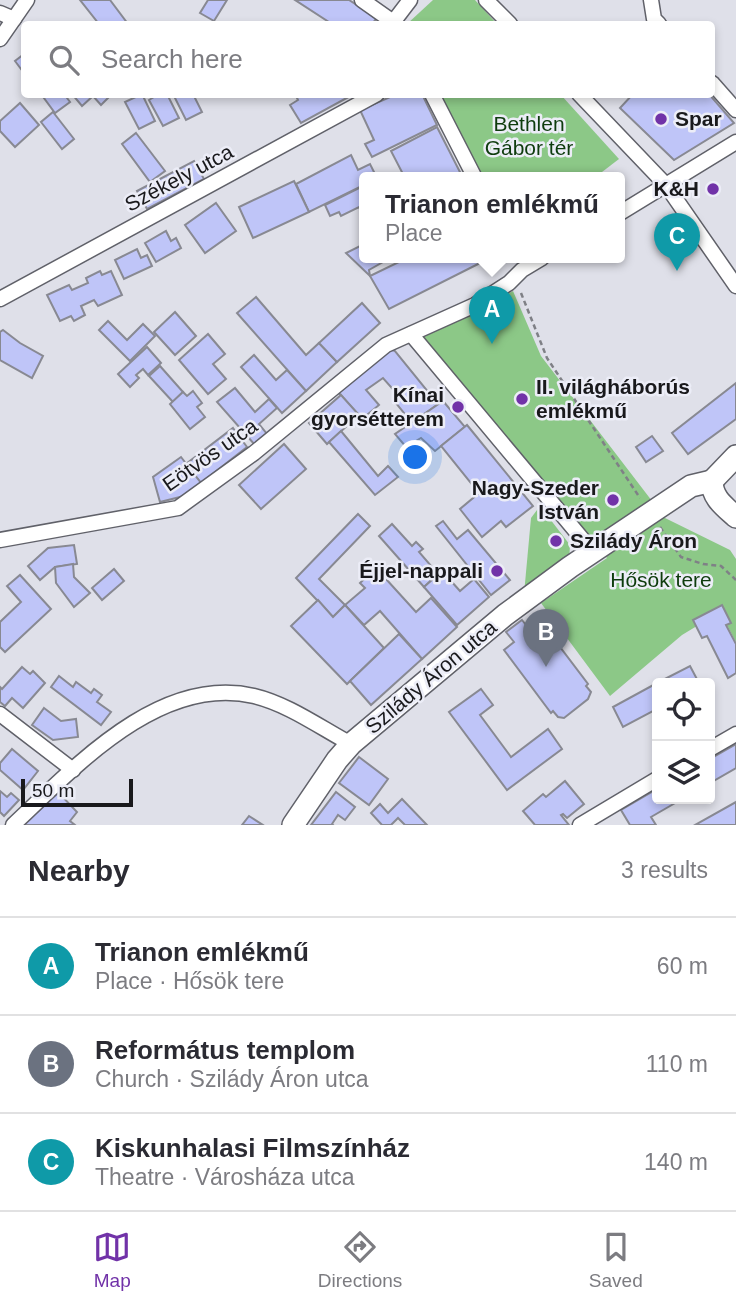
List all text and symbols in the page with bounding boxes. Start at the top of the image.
search box [21,21,715,98]
icon: search [45,41,83,79]
text: Search here [101,44,243,74]
place label: Spar [675,107,722,130]
marker: Spar [653,111,669,127]
park label: Bethlen Gábor tér [485,112,573,159]
street label: Székely utca [121,139,237,216]
popup [359,172,625,263]
place label: K&H [654,177,699,200]
marker: K&H [705,181,721,197]
text: Trianon emlékmű [385,189,599,219]
pin: C [654,213,700,271]
text: Place [385,220,443,246]
pin: A [469,286,515,344]
place label: II. világháborús emlékmű [536,375,690,422]
place label: Kínai gyorsétterem [311,383,444,430]
marker: II. világháborús emlékmű [514,391,530,407]
marker: Kínai gyorsétterem [450,399,466,415]
street label: Eötvös utca [158,414,262,495]
your location [398,440,432,474]
place label: Nagy-Szeder István [472,476,599,523]
marker: Nagy-Szeder István [605,492,621,508]
place label: Szilády Áron [570,529,697,552]
marker: Szilády Áron [548,533,564,549]
place label: Éjjel-nappali [359,559,483,582]
marker: Éjjel-nappali [489,563,505,579]
park label: Hősök tere [610,568,712,591]
pin: B [523,609,569,667]
street label: Szilády Áron utca [361,615,501,738]
map controls [652,678,715,804]
button: locate [652,678,715,741]
button: layers [652,741,715,804]
scale bar [21,776,133,808]
text: 50 m [32,780,74,801]
text: Nearby [28,854,130,887]
text: 3 results [621,857,708,883]
text: Trianon emlékmű [95,937,309,967]
text: A [43,953,59,979]
text: 60 m [657,953,708,979]
text: Place · Hősök tere [95,968,284,994]
text: Református templom [95,1035,355,1065]
text: B [43,1051,59,1077]
text: 110 m [646,1051,708,1077]
text: Church · Szilády Áron utca [95,1066,369,1092]
text: Kiskunhalasi Filmszínház [95,1133,410,1163]
text: C [43,1149,59,1175]
text: 140 m [644,1149,708,1175]
text: Theatre · Városháza utca [95,1164,355,1190]
tab: Map [93,1228,131,1292]
tab: Directions [318,1228,402,1292]
tab: Saved [589,1228,643,1292]

